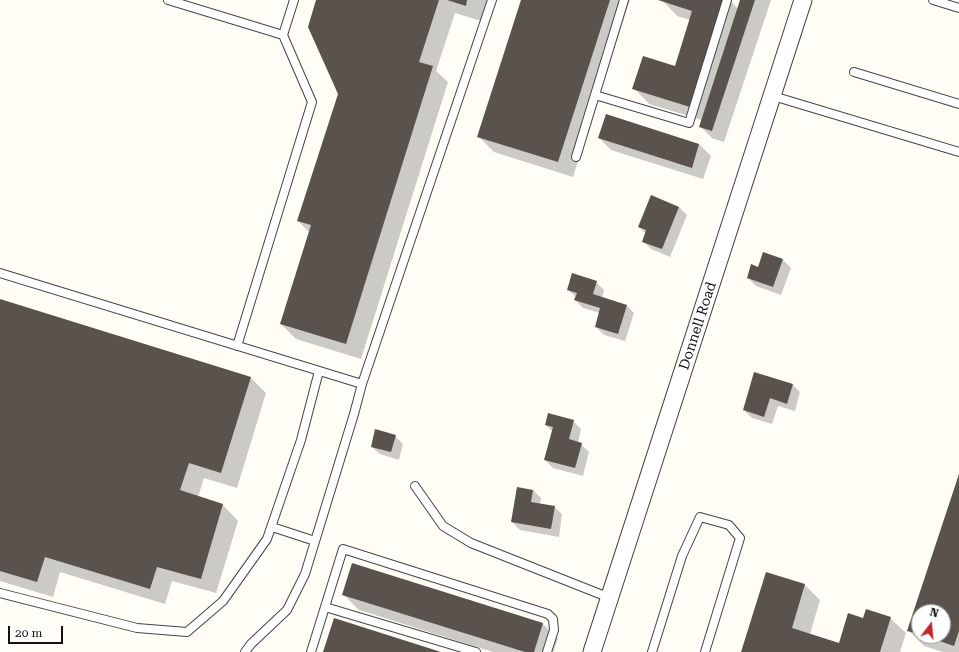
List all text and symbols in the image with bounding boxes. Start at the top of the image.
street label: Donnell Road [676,280,720,372]
north arrow [911,604,951,644]
text: N [928,606,940,620]
scale bar [10,618,65,644]
text: 20 m [15,626,42,640]

